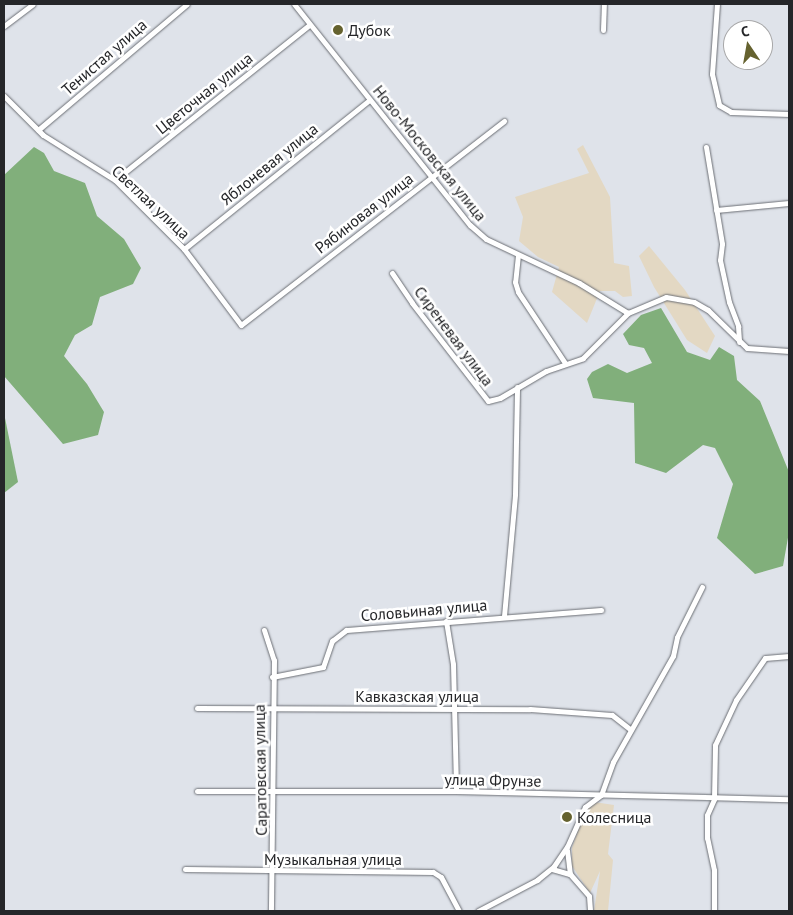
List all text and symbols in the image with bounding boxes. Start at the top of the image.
street label: Тенистая улица [58,15,150,99]
place label: Дубок [348,20,391,40]
north arrow [723,20,773,70]
text: С [739,22,751,41]
marker: Дубок [332,24,344,36]
street label: Цветочная улица [152,48,256,138]
street label: Ново-Московская улица [369,81,491,225]
street label: Яблоневая улица [217,119,321,209]
street label: Светлая улица [108,161,194,243]
street label: Рябиновая улица [311,169,417,257]
street label: Сиреневая улица [410,282,498,390]
street label: Соловьиная улица [360,595,488,625]
street label: Кавказская улица [355,686,479,706]
street label: Саратовская улица [249,704,271,836]
street label: улица Фрунзе [444,770,542,790]
place label: Колесница [577,807,651,827]
marker: Колесница [561,811,573,823]
street label: Музыкальная улица [264,849,402,869]

